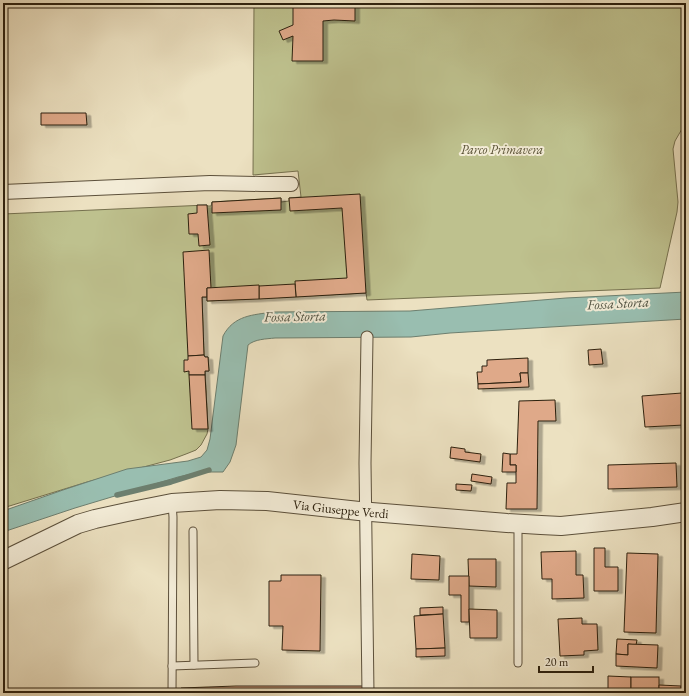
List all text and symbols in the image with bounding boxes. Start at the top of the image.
park label: Parco Primavera [461,141,543,158]
water label: Fossa Storta [586,292,650,314]
water label: Fossa Storta [263,306,326,326]
street label: Via Giuseppe Verdi [292,496,389,522]
scale bar [539,648,593,674]
text: 20 m [545,654,569,670]

